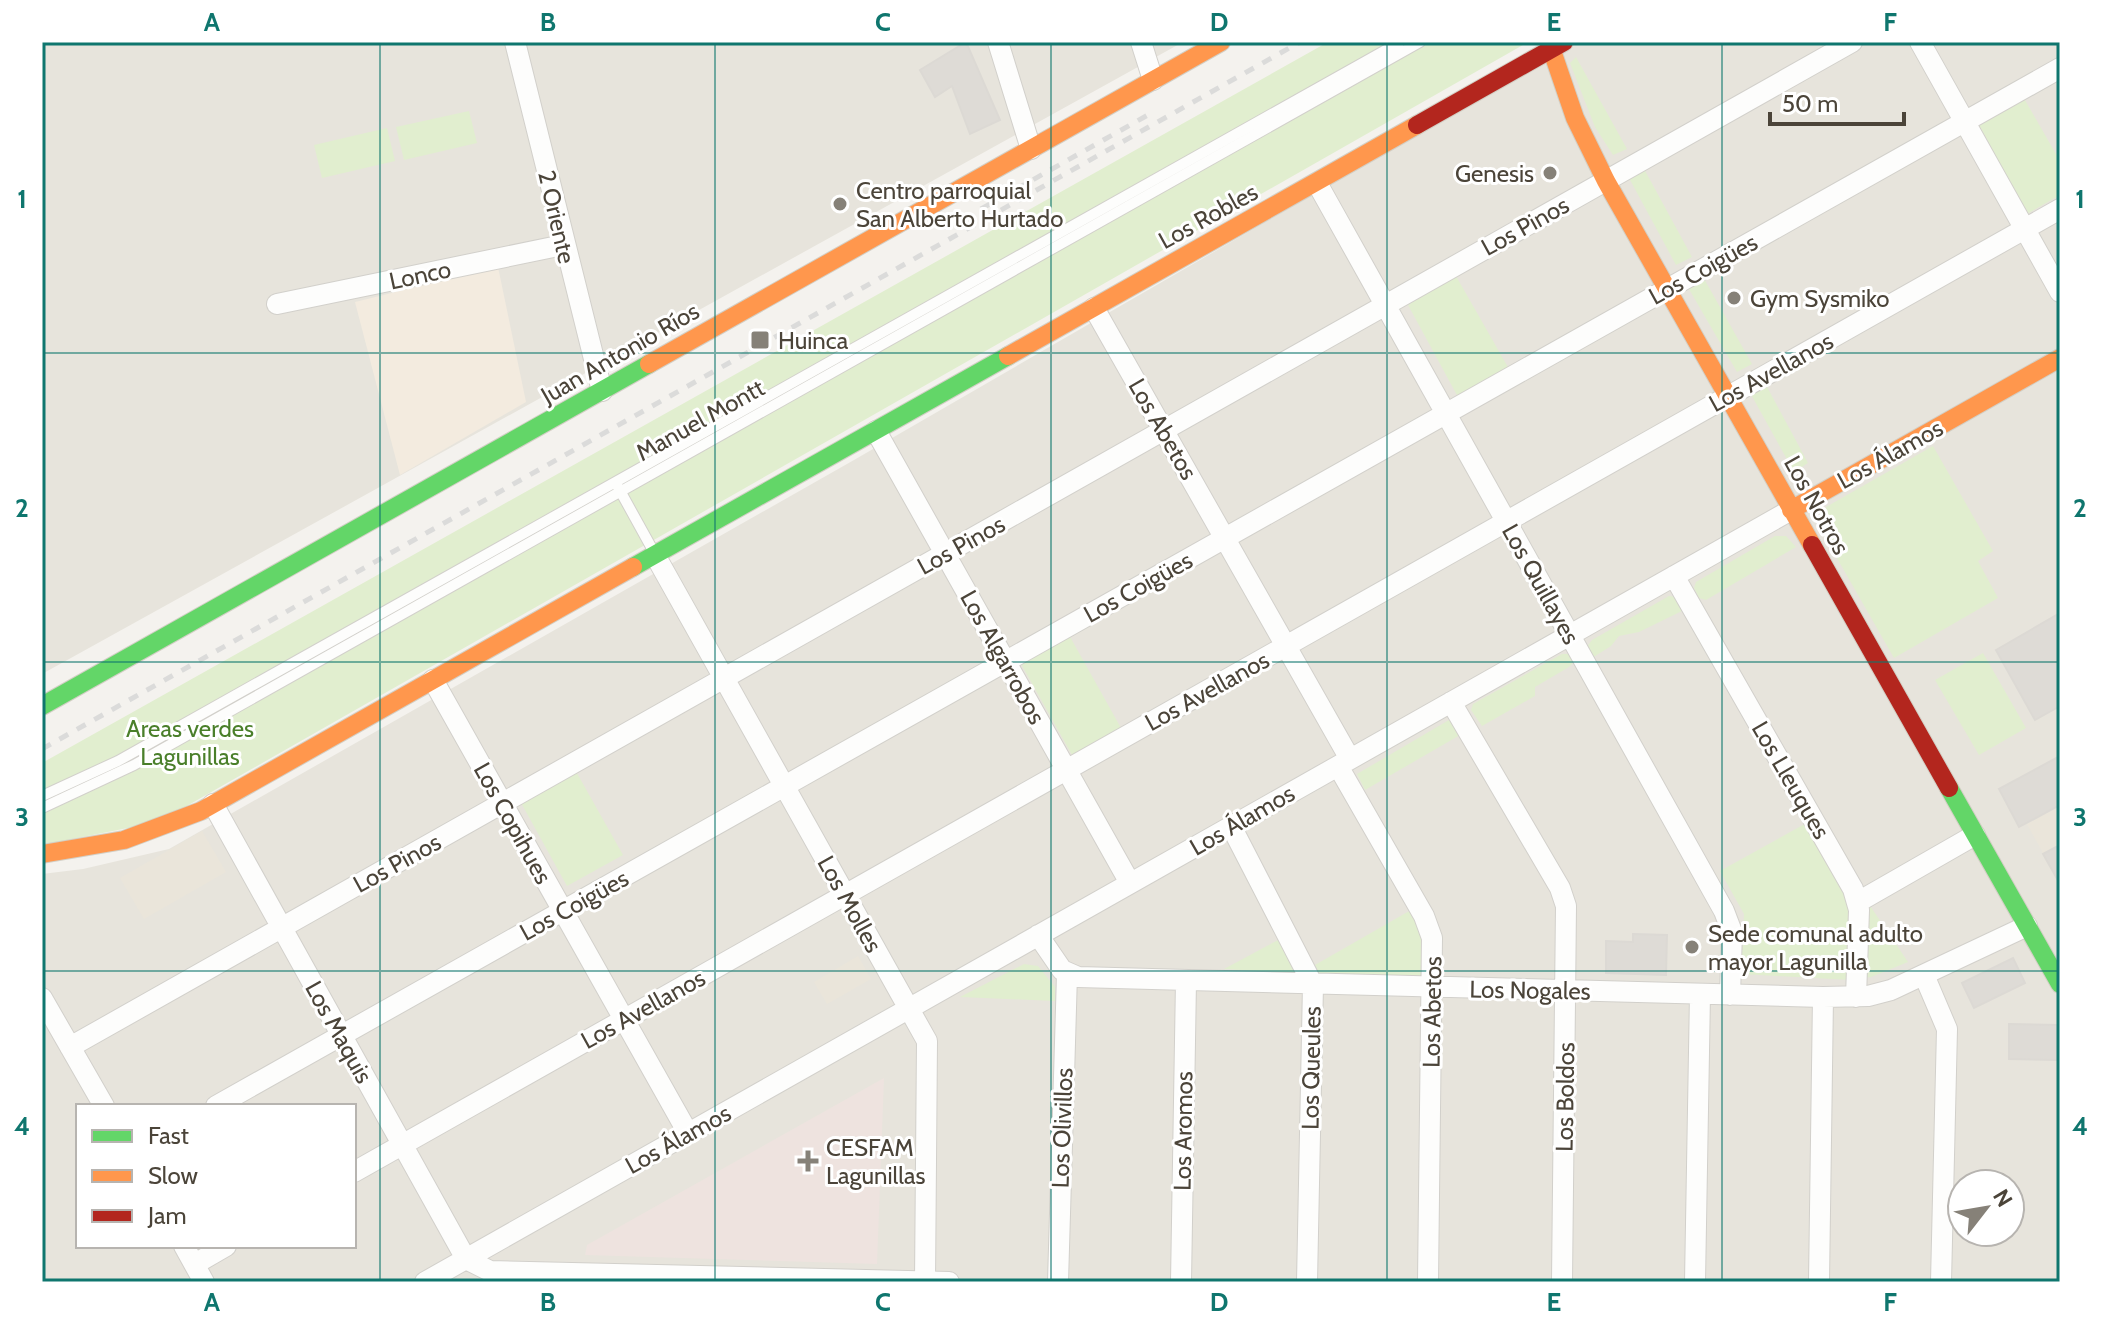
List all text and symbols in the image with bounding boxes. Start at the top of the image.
text: A [204,6,221,38]
text: B [540,6,556,38]
text: C [875,6,891,38]
text: D [1210,6,1228,38]
text: E [1547,6,1561,38]
text: F [1883,6,1897,38]
scale bar [1770,76,1904,126]
text: 50 m [1782,89,1838,118]
place label: Genesis [1455,159,1534,188]
marker: Genesis [1541,164,1559,182]
street label: 2 Oriente [532,168,582,266]
place label: Centro parroquial San Alberto Hurtado [856,176,1063,233]
street label: Los Robles [1153,177,1263,255]
text: 1 [17,183,27,215]
text: 1 [2075,183,2085,215]
street label: Los Pinos [1476,190,1574,262]
marker: Centro parroquial San Alberto Hurtado [831,195,849,213]
street label: Los Coigües [1644,227,1762,311]
street label: Lonco [386,254,454,296]
place label: Gym Sysmiko [1750,284,1890,313]
marker: Gym Sysmiko [1725,289,1743,307]
street label: Juan Antonio Ríos [535,296,704,410]
place label: Huinca [778,326,849,355]
street label: Los Avellanos [1704,326,1838,418]
marker: Huinca [749,329,771,351]
street label: Manuel Montt [631,373,769,467]
street label: Los Abetos [1122,373,1204,485]
street label: Los Álamos [1832,413,1948,495]
street label: Los Notros [1778,451,1856,559]
text: 2 [15,492,29,524]
text: 2 [2073,492,2087,524]
street label: Los Pinos [912,509,1010,581]
street label: Los Quillayes [1496,519,1586,649]
street label: Los Coigües [1079,545,1197,629]
street label: Los Algarrobos [954,585,1052,729]
street label: Los Avellanos [1140,645,1274,737]
park label: Areas verdes Lagunillas [126,714,254,771]
street label: Los Lleuques [1746,716,1836,844]
street label: Los Copihues [468,757,558,889]
street label: Los Álamos [1184,778,1300,862]
text: 3 [15,801,29,833]
text: 3 [2073,801,2087,833]
street label: Los Pinos [348,827,446,899]
street label: Los Molles [812,851,888,958]
street label: Los Coigües [515,863,633,947]
place label: Sede comunal adulto mayor Lagunilla [1708,919,1923,976]
marker: Sede comunal adulto mayor Lagunilla [1683,938,1701,956]
street label: Los Abetos [1417,956,1447,1068]
street label: Los Avellanos [576,963,710,1055]
street label: Los Nogales [1469,974,1591,1006]
street label: Los Maquis [299,976,379,1088]
street label: Los Queules [1295,1006,1327,1130]
street label: Los Boldos [1550,1042,1580,1152]
street label: Los Olivillos [1045,1067,1079,1189]
street label: Los Aromos [1167,1071,1199,1191]
street label: Los Álamos [620,1098,736,1180]
legend [76,1104,356,1248]
text: 4 [14,1110,30,1142]
text: 4 [2072,1110,2088,1142]
text: Fast [148,1121,189,1150]
place label: CESFAM Lagunillas [826,1133,925,1190]
marker: CESFAM Lagunillas [797,1150,819,1172]
text: Slow [148,1161,198,1190]
north arrow [1946,1168,2026,1248]
text: N [1987,1184,2018,1212]
text: Jam [147,1201,186,1230]
text: A [204,1286,221,1318]
text: B [540,1286,556,1318]
text: C [875,1286,891,1318]
text: D [1210,1286,1228,1318]
text: E [1547,1286,1561,1318]
text: F [1883,1286,1897,1318]

